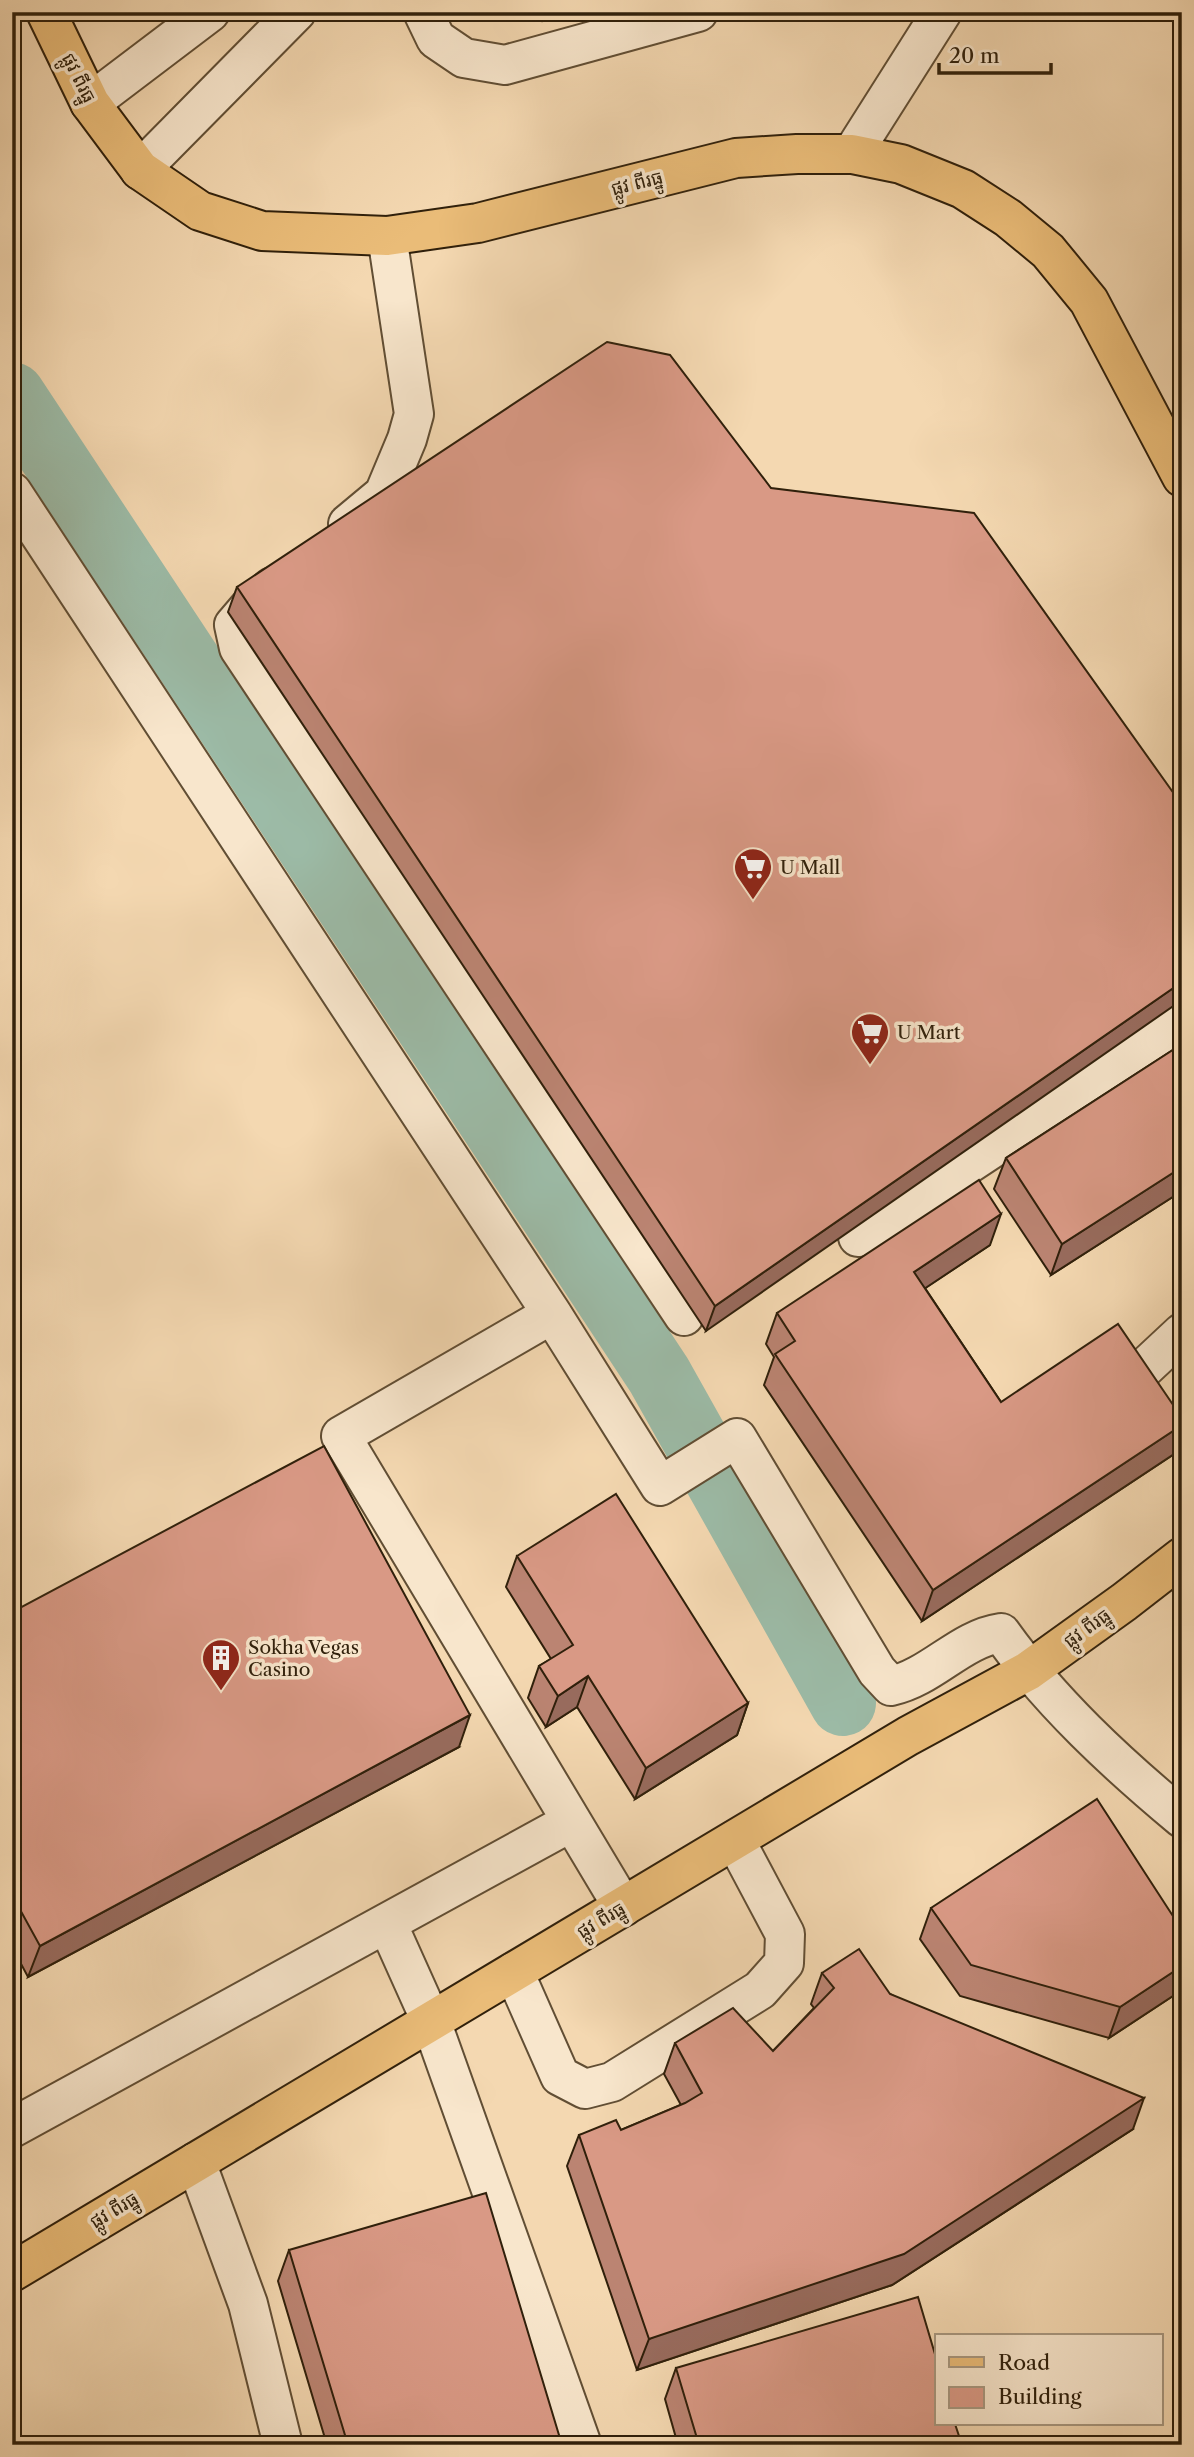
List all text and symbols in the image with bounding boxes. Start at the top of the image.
scale bar [939,32,1050,76]
text: 20 m [949,43,1000,68]
street label: ផ្លូវ ពីរធ្នូ [52,49,101,109]
street label: ផ្លូវ ពីរធ្នូ [609,165,667,206]
supermarket icon: U Mall [732,846,774,901]
place label: U Mall [780,856,840,879]
supermarket icon: U Mart [849,1011,891,1066]
place label: U Mart [897,1021,961,1044]
street label: ផ្លូវ ពីរធ្នូ [1059,1603,1118,1657]
place label: Sokha Vegas Casino [248,1636,359,1681]
building icon: Sokha Vegas Casino [200,1637,242,1692]
street label: ផ្លូវ ពីរធ្នូ [572,1897,633,1948]
street label: ផ្លូវ ពីរធ្នូ [85,2187,146,2238]
legend [935,2334,1162,2426]
text: Road [998,2350,1050,2375]
text: Building [998,2384,1083,2409]

